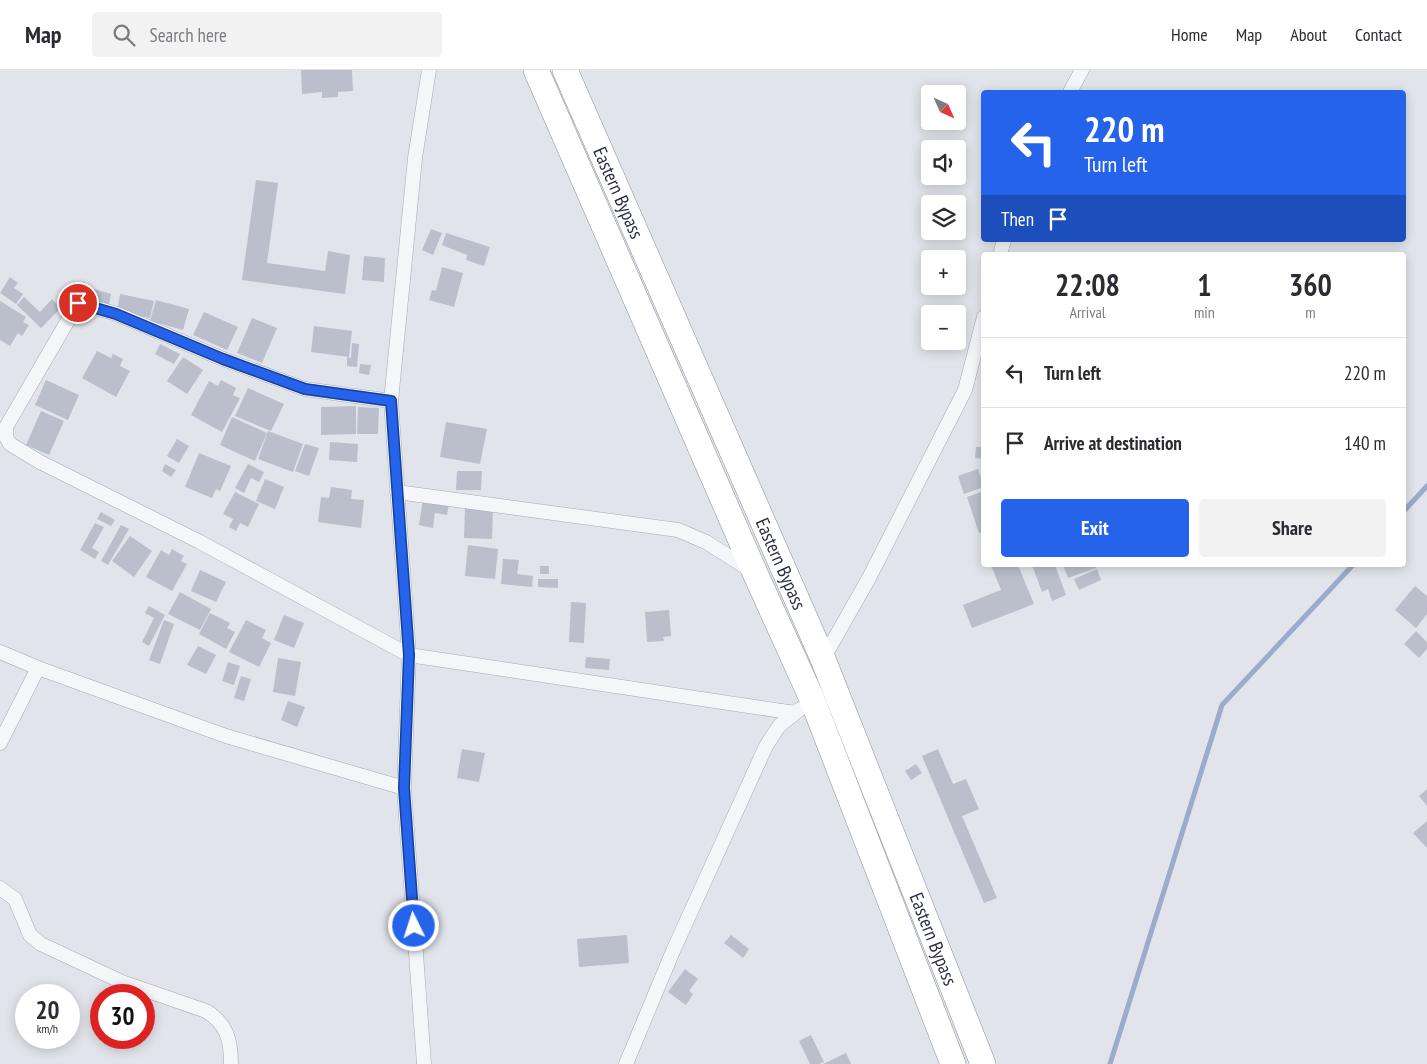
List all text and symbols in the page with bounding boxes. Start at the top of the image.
search box [92,12,442,57]
text: Map [25,19,62,50]
icon: search [110,21,138,49]
text: Search here [150,23,227,47]
text: Home [1171,23,1208,46]
text: Map [1236,23,1262,46]
text: About [1290,23,1327,46]
text: Contact [1355,23,1402,46]
north arrow [921,85,966,130]
map controls [921,85,966,350]
text: 220 m [1084,106,1165,152]
icon: left [1001,110,1066,175]
button: sound [921,140,966,185]
street label: Eastern Bypass [588,143,649,242]
text: Turn left [1084,150,1148,178]
button: layers [921,195,966,240]
icon: arrive [1044,205,1072,233]
text: Then [1001,207,1034,231]
button: + [921,250,966,295]
text: 22:08 [1055,265,1120,304]
text: 1 [1197,265,1212,304]
text: 360 [1289,265,1332,304]
pin [57,282,99,324]
icon: arrive [64,289,92,317]
text: Arrival [1069,302,1106,322]
text: min [1194,302,1215,322]
text: m [1305,302,1316,322]
button: − [921,305,966,350]
icon: left [1001,359,1029,387]
text: Turn left [1044,361,1101,385]
text: 220 m [1344,361,1386,385]
icon: arrive [1001,429,1029,457]
text: Arrive at destination [1044,431,1182,455]
text: 140 m [1344,431,1386,455]
button: Exit [1001,499,1189,557]
button: Share [1199,499,1386,557]
street label: Eastern Bypass [751,514,812,613]
street label: Eastern Bypass [904,889,963,989]
position arrow [387,899,439,951]
speed limit sign: 30 [90,984,155,1049]
text: 20 [36,994,59,1026]
text: km/h [37,1021,58,1036]

